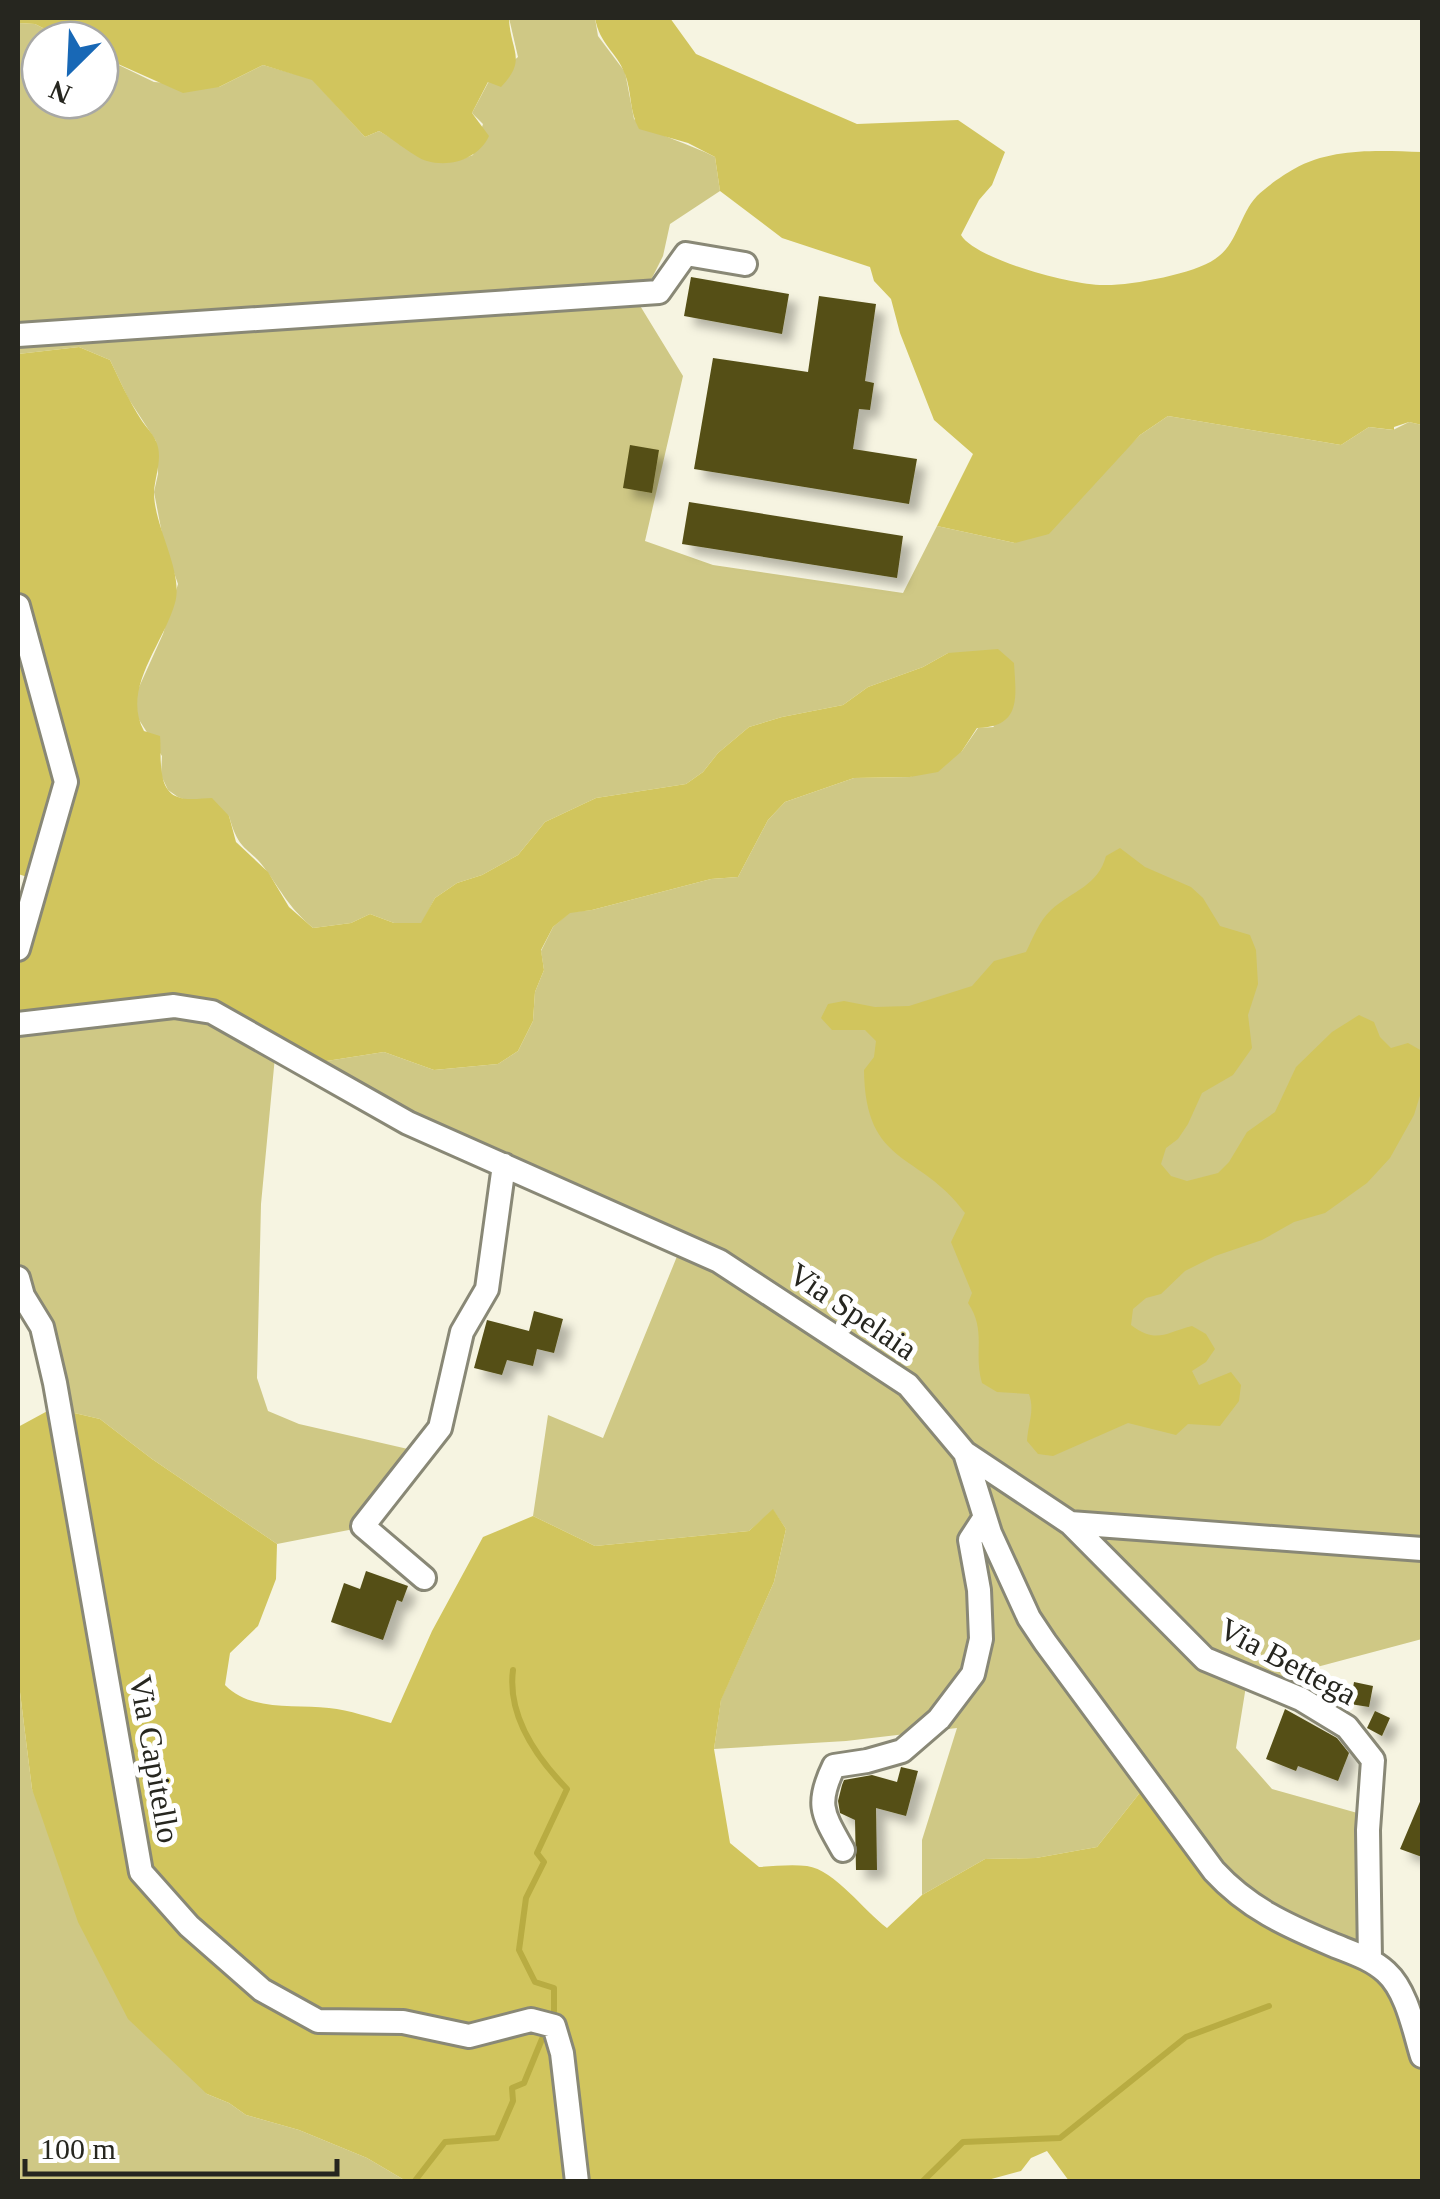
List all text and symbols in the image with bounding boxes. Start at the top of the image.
north arrow [20,20,120,120]
text: N [44,74,76,111]
street label: Via Spelaia [782,1255,924,1367]
street label: Via Bettega [1213,1610,1363,1712]
street label: Via Capitello [123,1672,187,1846]
scale bar [25,2114,338,2176]
text: 100 m [40,2132,116,2165]

